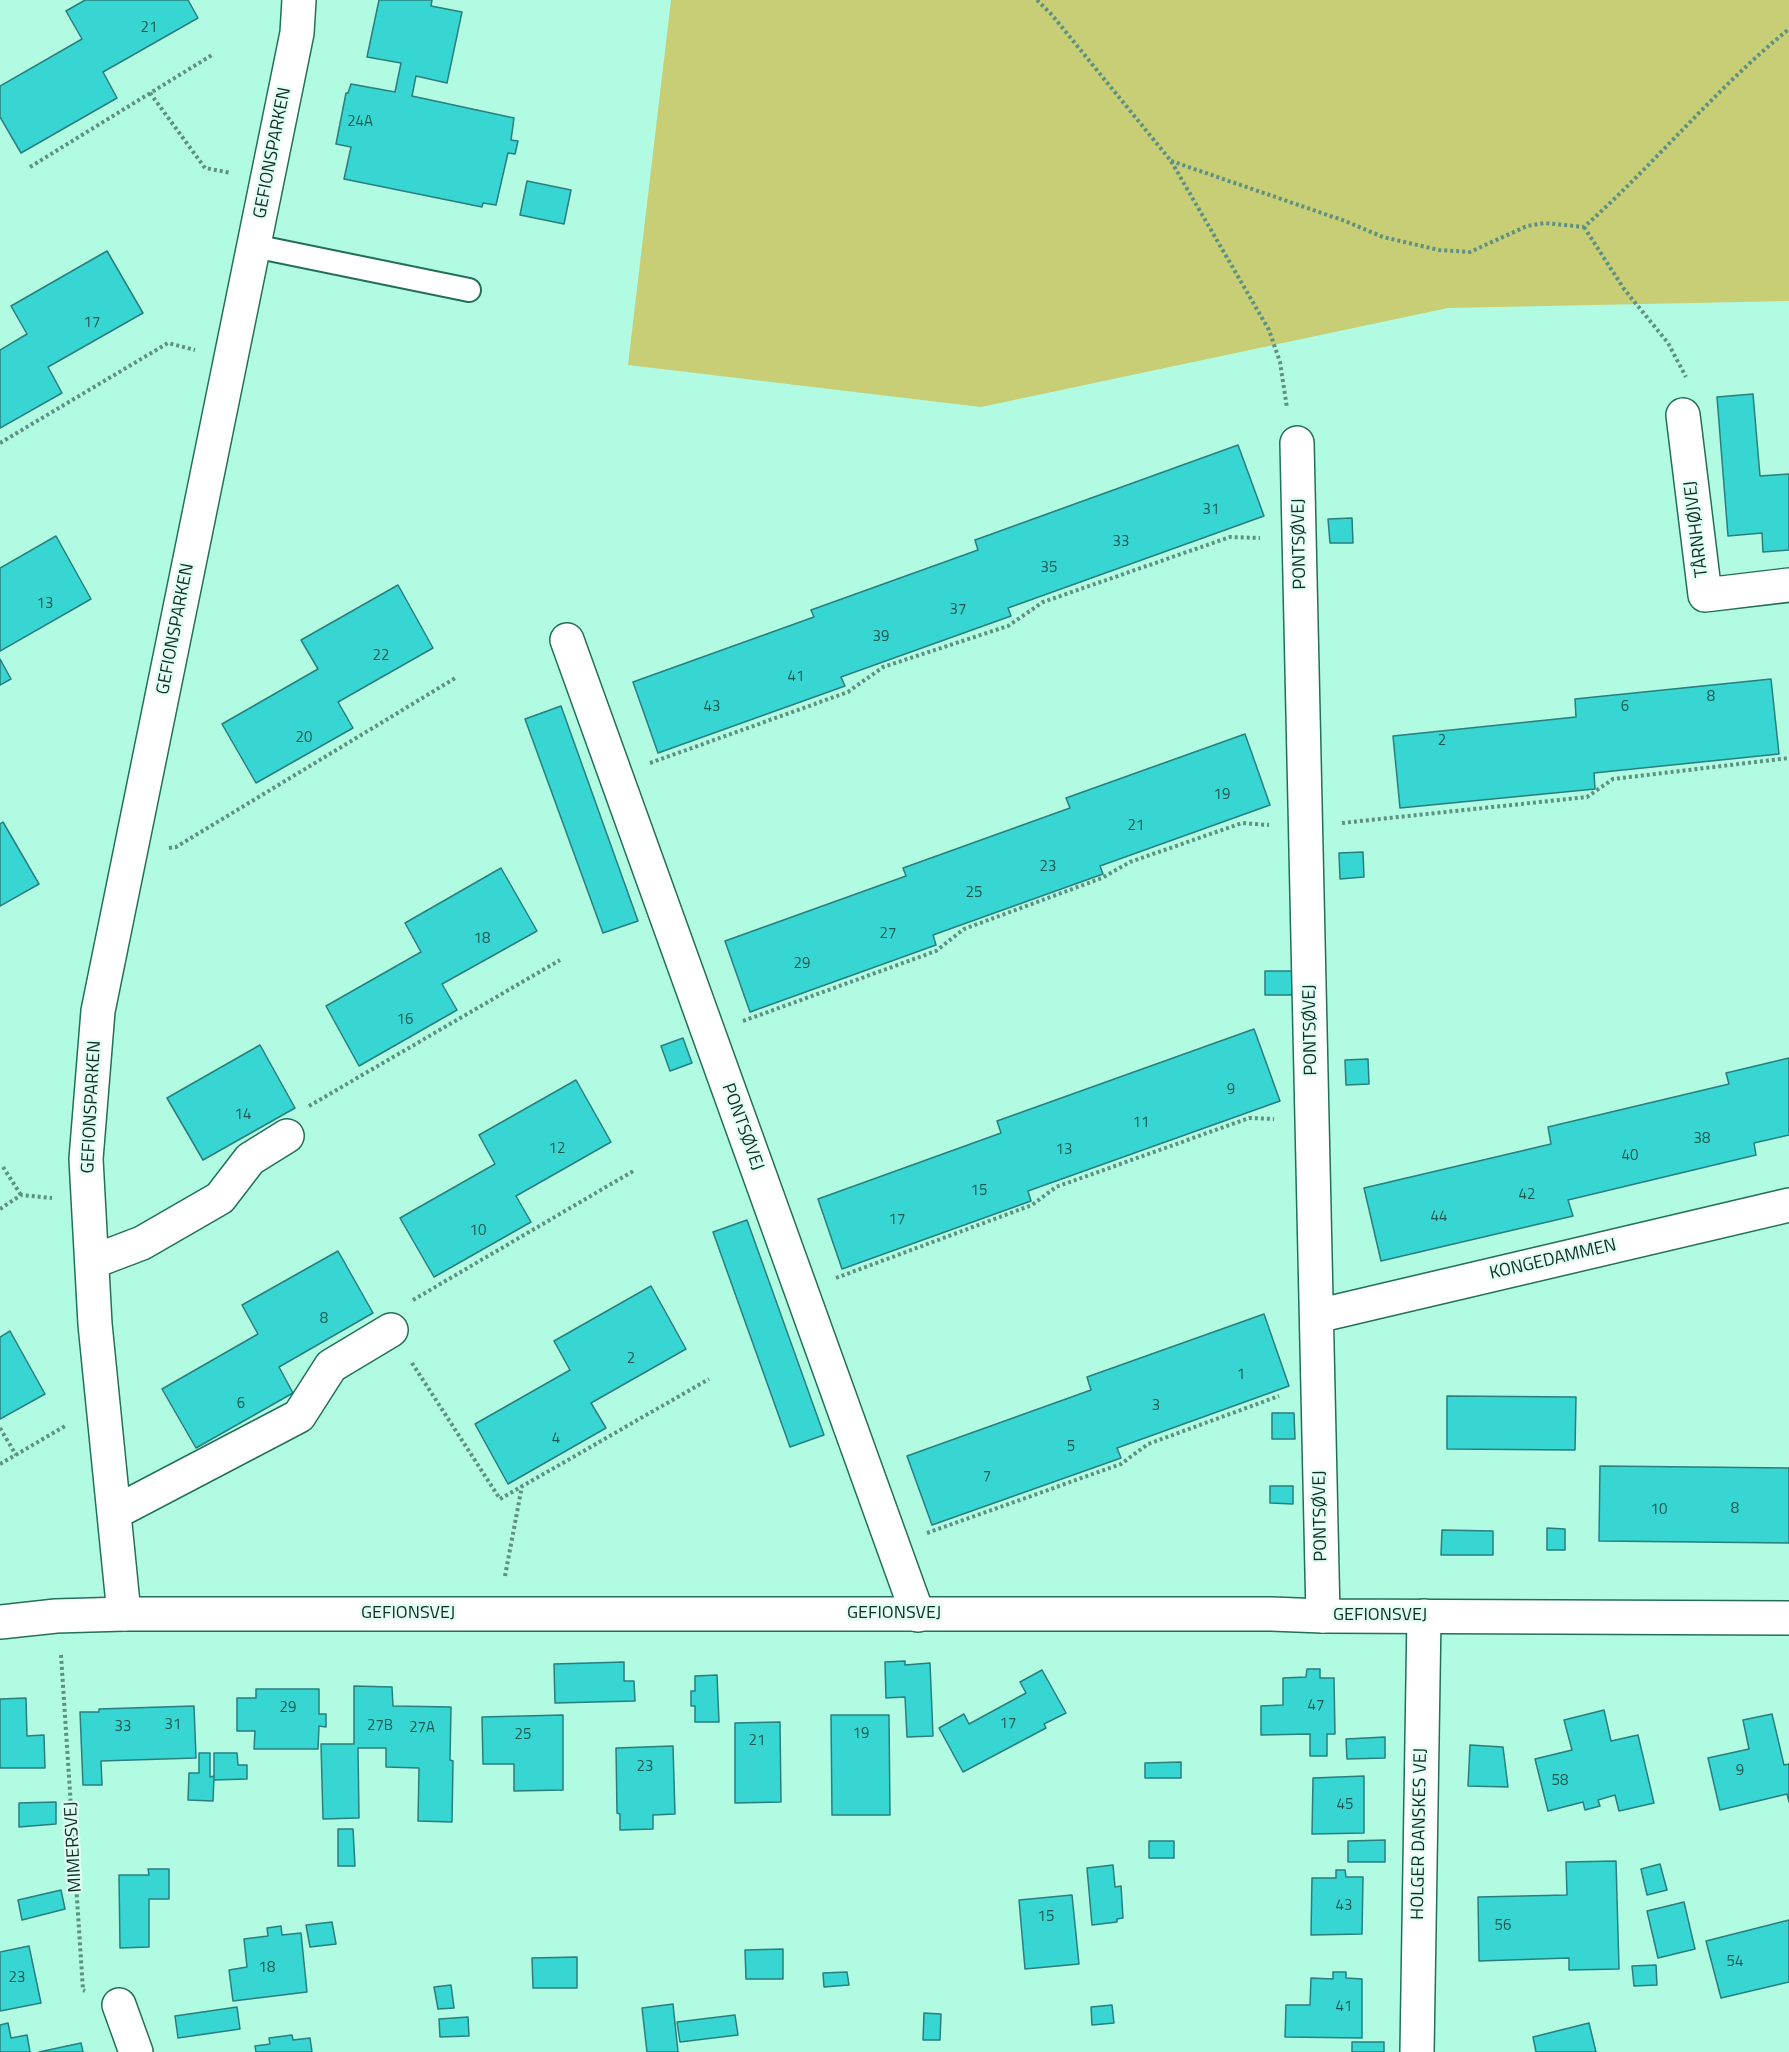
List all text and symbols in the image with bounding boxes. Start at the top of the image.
house number: 21 [141,19,157,37]
street label: GEFIONSPARKEN [250,86,296,220]
house number: 24A [347,113,373,131]
house number: 17 [84,314,100,332]
street label: TÅRNHØJVEJ [1680,479,1714,579]
street label: PONTSØVEJ [1288,498,1312,590]
house number: 31 [1203,501,1219,519]
house number: 33 [1113,533,1129,551]
house number: 35 [1041,559,1057,577]
street label: GEFIONSPARKEN [153,562,199,696]
house number: 13 [37,595,53,613]
house number: 37 [950,601,966,619]
house number: 39 [873,628,889,646]
house number: 22 [373,647,389,665]
house number: 41 [788,668,804,686]
house number: 8 [1707,688,1715,706]
house number: 43 [704,698,720,716]
house number: 6 [1621,698,1629,716]
house number: 20 [296,729,312,747]
house number: 2 [1438,732,1446,750]
house number: 19 [1214,786,1230,804]
house number: 21 [1128,817,1144,835]
house number: 23 [1040,858,1056,876]
house number: 25 [966,884,982,902]
house number: 27 [880,925,896,943]
house number: 18 [474,930,490,948]
house number: 29 [794,955,810,973]
street label: PONTSØVEJ [1299,984,1323,1076]
house number: 16 [397,1011,413,1029]
street label: GEFIONSPARKEN [78,1040,106,1174]
street label: PONTSØVEJ [716,1080,768,1174]
house number: 9 [1227,1081,1235,1099]
house number: 14 [235,1106,251,1124]
house number: 11 [1133,1114,1149,1132]
house number: 38 [1694,1130,1710,1148]
house number: 12 [549,1140,565,1158]
house number: 13 [1056,1141,1072,1159]
house number: 40 [1622,1147,1638,1165]
house number: 15 [971,1182,987,1200]
house number: 42 [1519,1186,1535,1204]
house number: 44 [1431,1208,1447,1226]
house number: 17 [889,1211,905,1229]
house number: 10 [470,1222,486,1240]
street label: KONGEDAMMEN [1487,1235,1619,1285]
house number: 8 [320,1310,328,1328]
house number: 2 [627,1350,635,1368]
house number: 1 [1237,1366,1245,1384]
house number: 6 [237,1395,245,1413]
house number: 3 [1152,1397,1160,1415]
house number: 4 [552,1430,560,1448]
house number: 5 [1067,1438,1075,1456]
house number: 7 [983,1468,991,1486]
street label: PONTSØVEJ [1309,1470,1333,1562]
house number: 8 [1731,1500,1739,1518]
house number: 10 [1651,1501,1667,1519]
street label: GEFIONSVEJ [361,1603,455,1625]
street label: GEFIONSVEJ [847,1603,941,1625]
street label: GEFIONSVEJ [1333,1605,1427,1627]
house number: 47 [1308,1697,1324,1715]
house number: 29 [280,1699,296,1717]
house number: 17 [1000,1715,1016,1733]
house number: 31 [165,1716,181,1734]
house number: 27B [367,1717,393,1735]
house number: 33 [115,1718,131,1736]
house number: 27A [409,1719,435,1737]
house number: 19 [853,1725,869,1743]
house number: 25 [515,1726,531,1744]
house number: 21 [749,1732,765,1750]
street label: HOLGER DANSKES VEJ [1408,1748,1432,1920]
house number: 23 [637,1758,653,1776]
house number: 9 [1736,1762,1744,1780]
house number: 58 [1552,1772,1568,1790]
house number: 45 [1337,1796,1353,1814]
street label: MIMERSVEJ [61,1801,87,1893]
house number: 43 [1336,1897,1352,1915]
house number: 15 [1038,1908,1054,1926]
house number: 56 [1495,1917,1511,1935]
house number: 54 [1727,1953,1743,1971]
house number: 18 [259,1959,275,1977]
house number: 23 [9,1969,25,1987]
house number: 41 [1336,1998,1352,2016]

